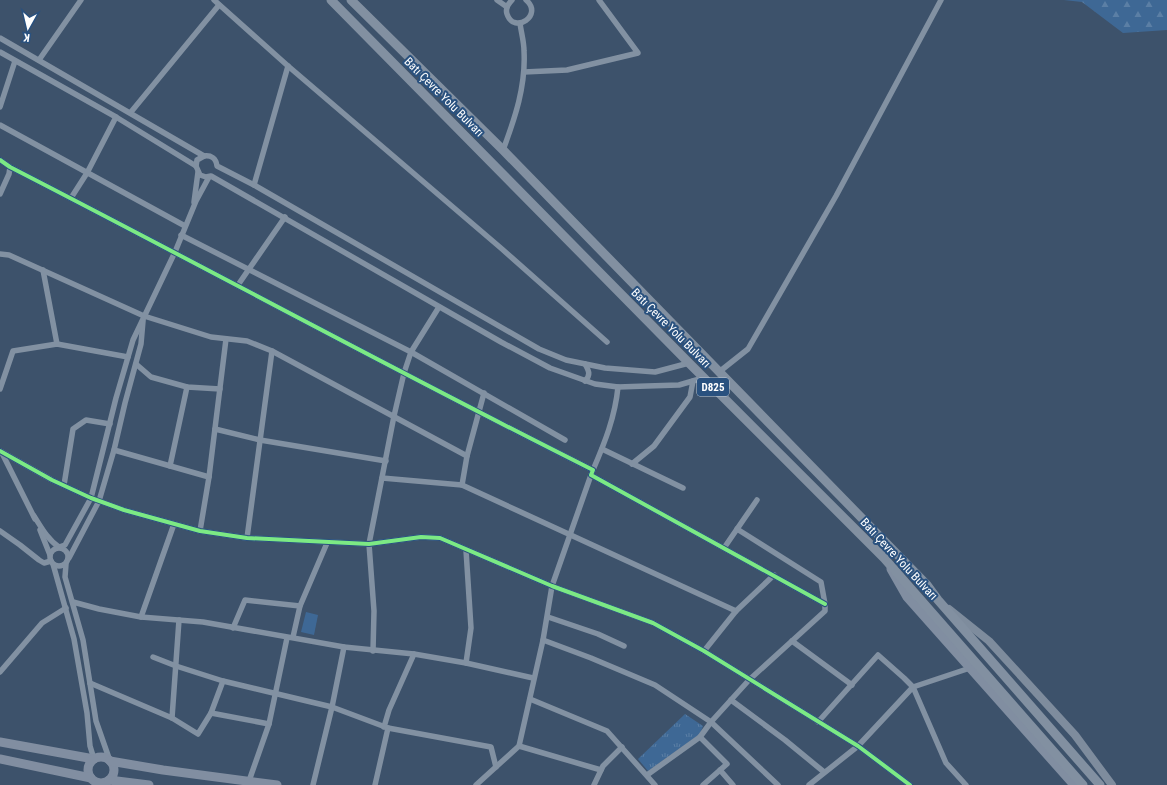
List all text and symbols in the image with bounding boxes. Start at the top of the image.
north arrow [8,8,48,48]
text: K [22,30,31,44]
street label: Batı Çevre Yolu Bulvarı [401,54,487,140]
street label: Batı Çevre Yolu Bulvarı [628,285,714,371]
road number: D825 [697,378,729,396]
street label: Batı Çevre Yolu Bulvarı [858,515,940,603]

